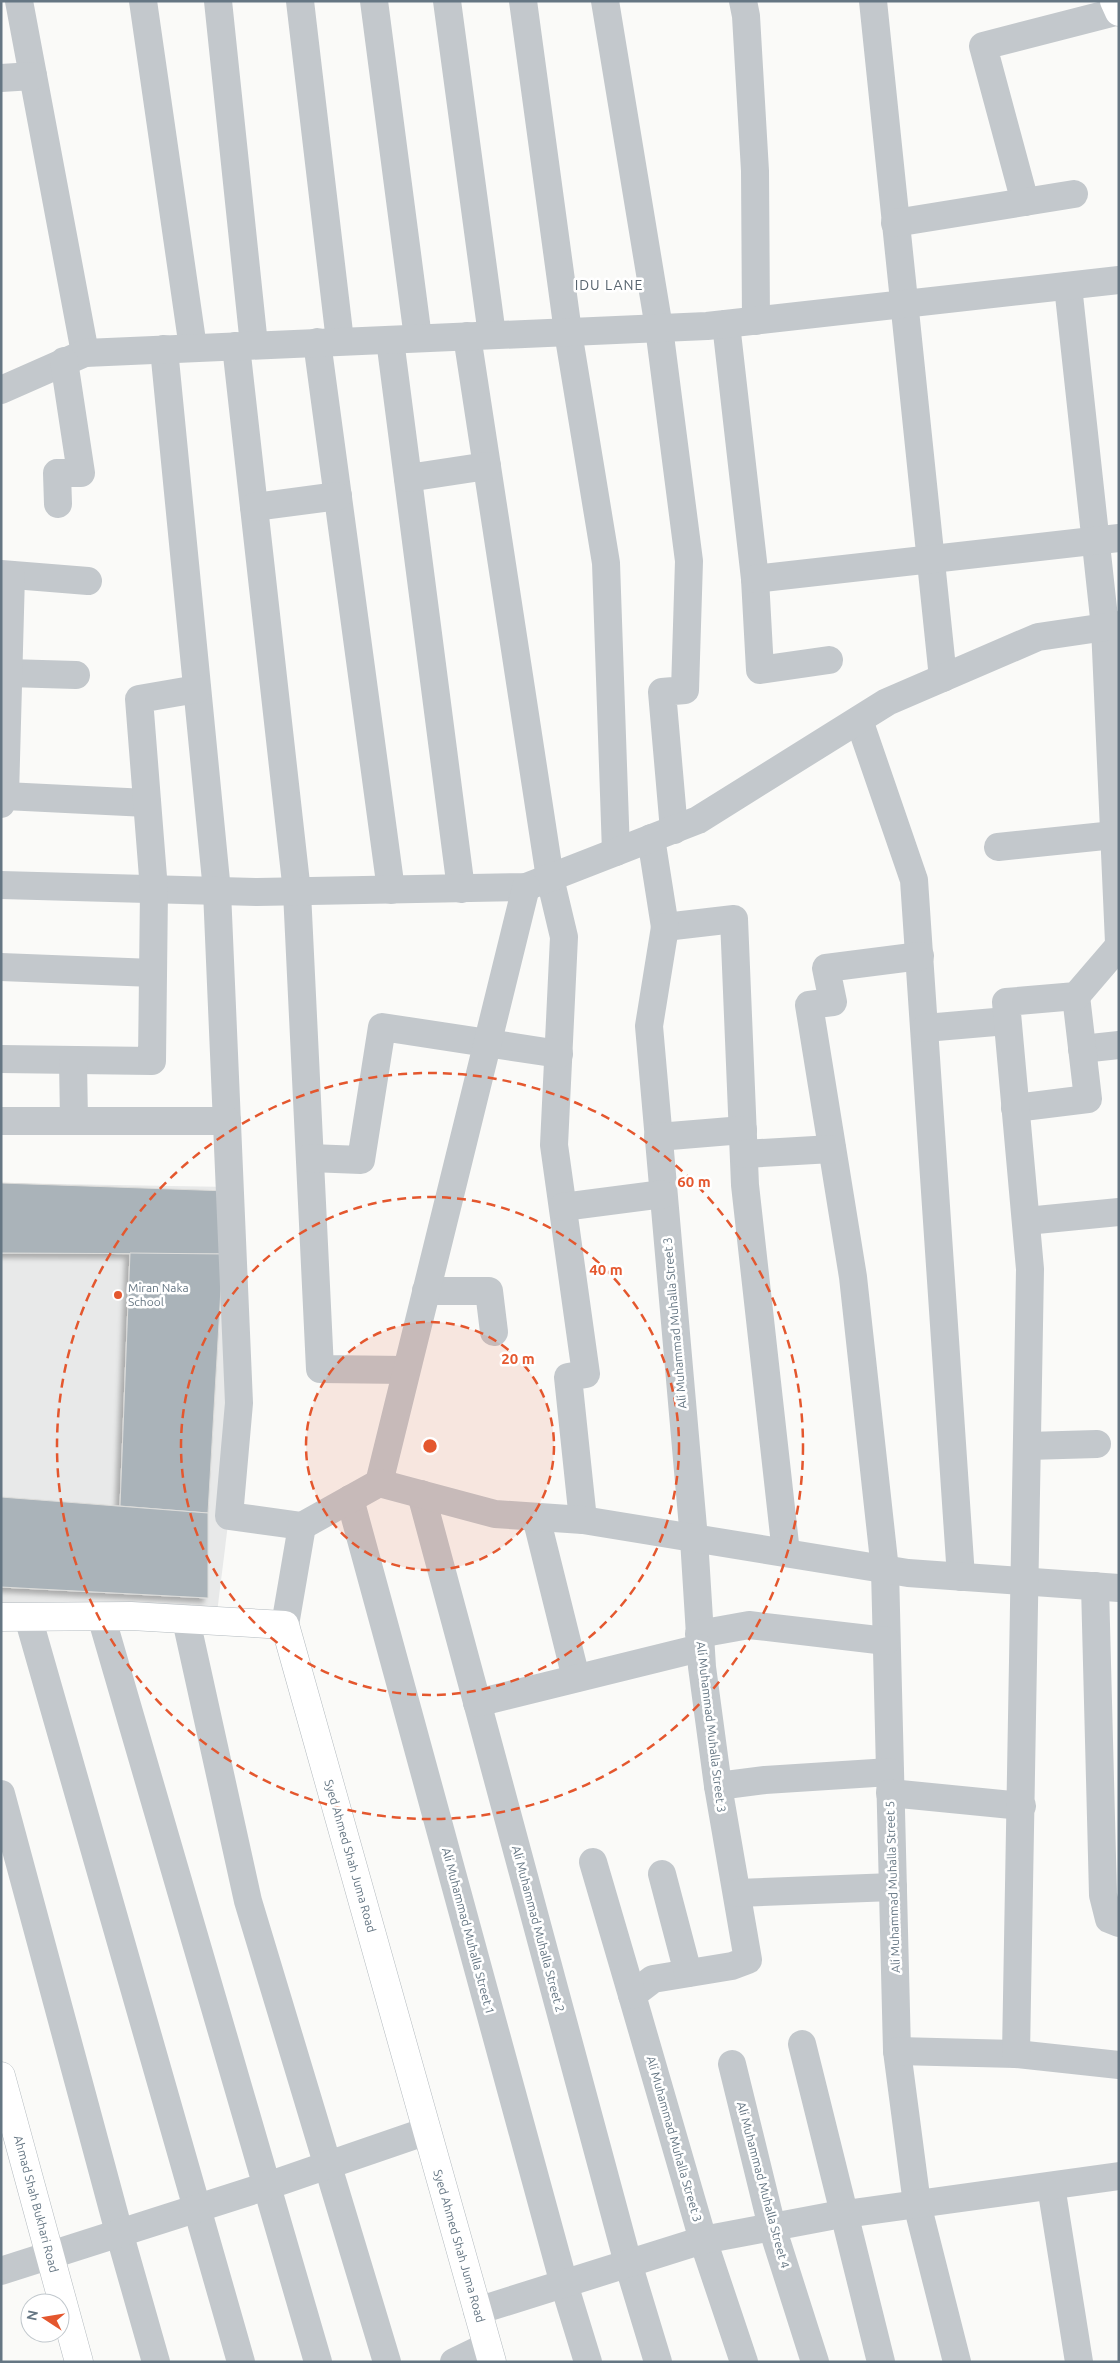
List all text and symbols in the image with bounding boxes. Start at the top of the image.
district label: IDU LANE [575,277,643,293]
text: 60 m [677,1173,711,1190]
street label: Ali Muhammad Muhalla Street 3 [661,1237,688,1409]
text: 40 m [589,1261,623,1278]
place label: Miran Naka School [128,1281,189,1308]
marker: Miran Naka School [112,1289,124,1301]
text: 20 m [501,1350,535,1367]
centre of rings [421,1437,439,1455]
street label: Ali Muhammad Muhalla Street 3 [695,1641,728,1813]
street label: Syed Ahmed Shah Juma Road [322,1778,379,1934]
street label: Ali Muhammad Muhalla Street 5 [883,1801,902,1973]
street label: Ali Muhammad Muhalla Street 2 [510,1844,567,2014]
street label: Ali Muhammad Muhalla Street 1 [440,1846,497,2016]
street label: Ali Muhammad Muhalla Street 3 [645,2054,704,2223]
street label: Ali Muhammad Muhalla Street 4 [735,2100,792,2270]
street label: Ahmad Shah Bukhari Road [12,2134,61,2274]
street label: Syed Ahmed Shah Juma Road [431,2168,488,2324]
north arrow [20,2293,70,2343]
text: N [23,2309,41,2322]

